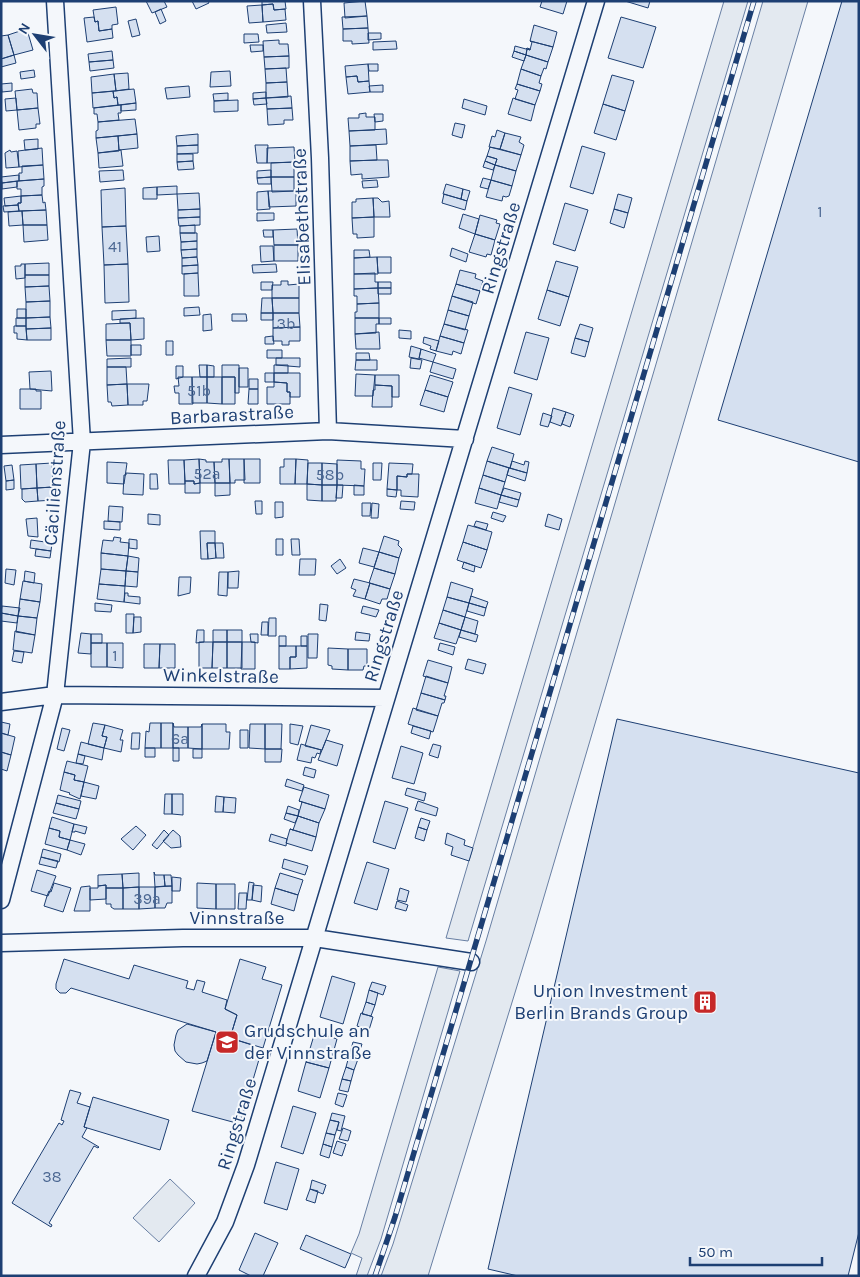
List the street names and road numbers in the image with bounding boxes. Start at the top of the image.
street label: Elisabethstraße [289,148,315,286]
street label: Ringstraße [477,199,525,297]
street label: Barbarastraße [169,401,295,429]
street label: Cäcilienstraße [40,420,70,546]
street label: Ringstraße [360,587,408,685]
street label: Winkelstraße [163,664,279,688]
street label: Vinnstraße [189,907,285,929]
street label: Ringstraße [213,1075,261,1173]

